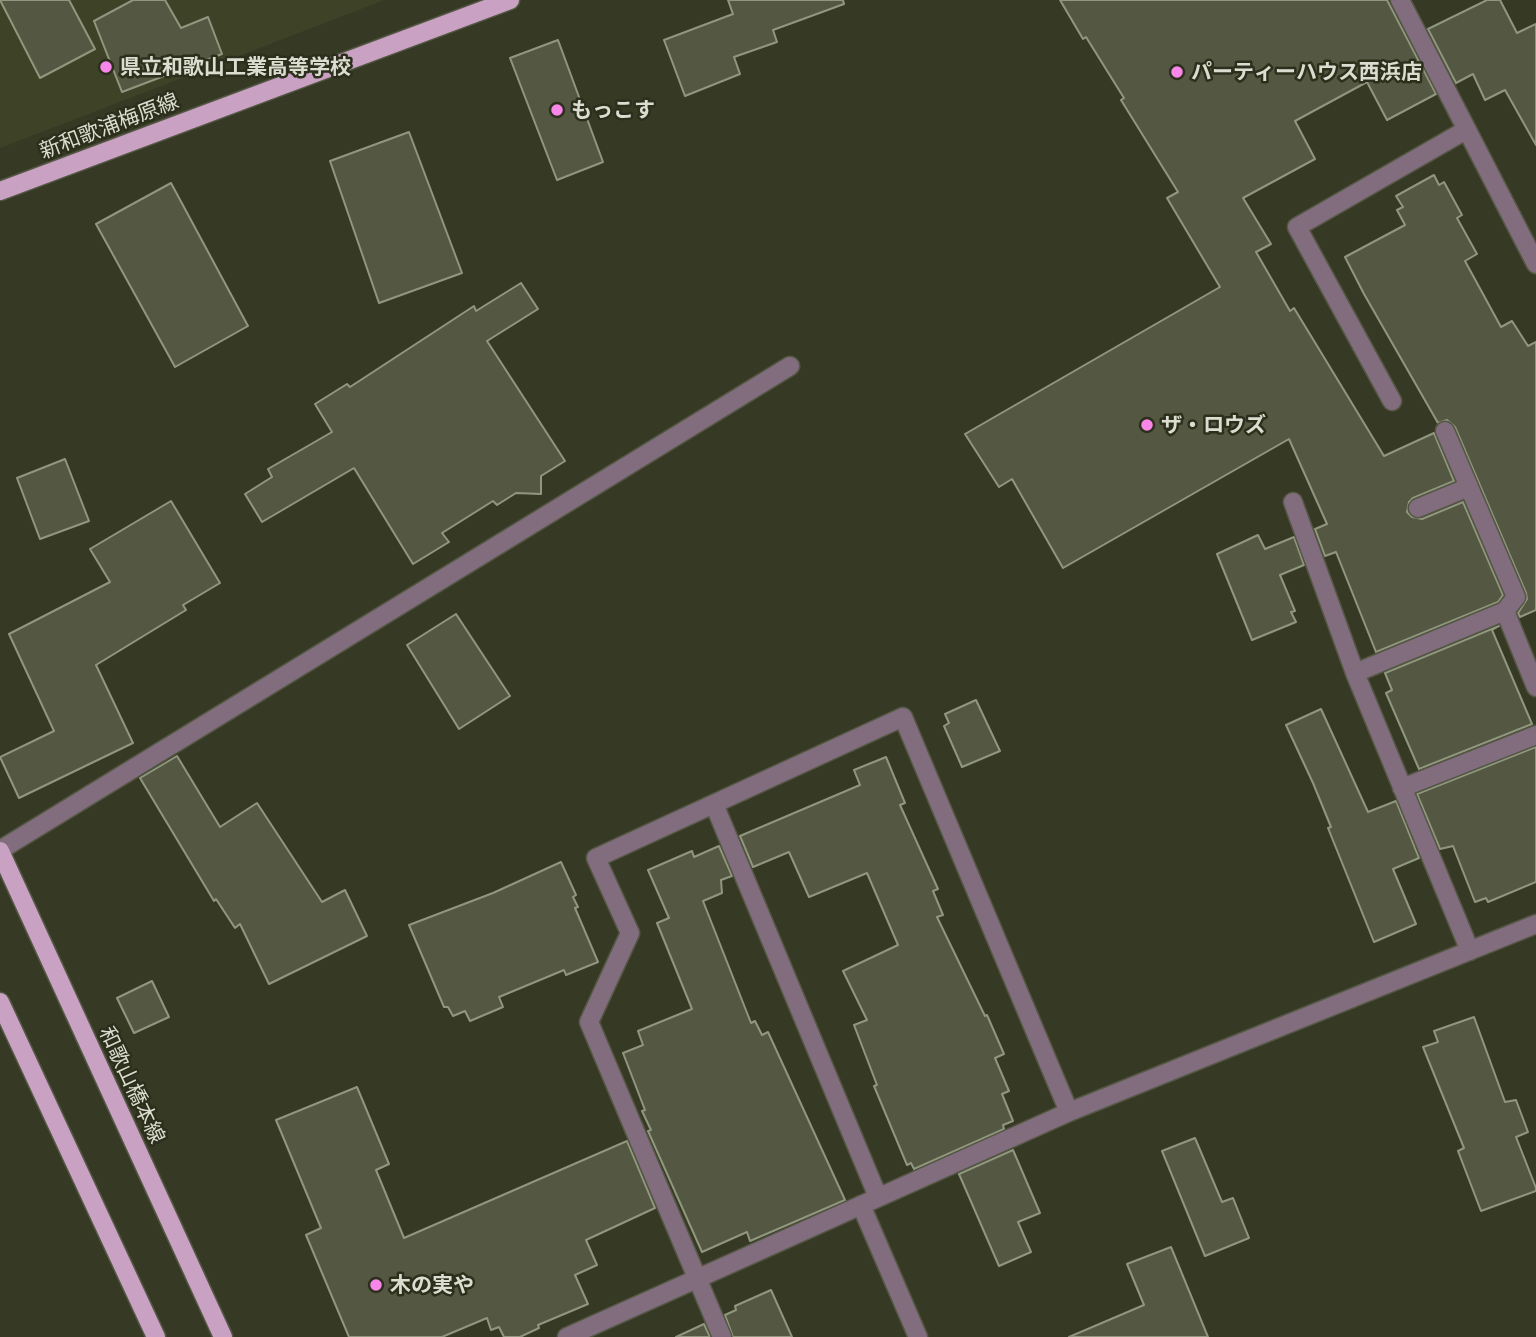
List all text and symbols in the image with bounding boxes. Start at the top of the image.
place label: 県立和歌山工業高等学校 [120,54,351,80]
marker: 県立和歌山工業高等学校 [98,59,114,75]
place label: パーティーハウス西浜店 [1191,59,1422,85]
marker: パーティーハウス西浜店 [1169,64,1185,80]
street label: 新和歌浦梅原線 [36,88,182,164]
place label: もっこす [571,97,655,123]
marker: もっこす [549,102,565,118]
place label: ザ・ロウズ [1161,412,1266,438]
marker: ザ・ロウズ [1139,417,1155,433]
street label: 和歌山橋本線 [94,1023,170,1147]
place label: 木の実や [390,1272,474,1298]
marker: 木の実や [368,1277,384,1293]

